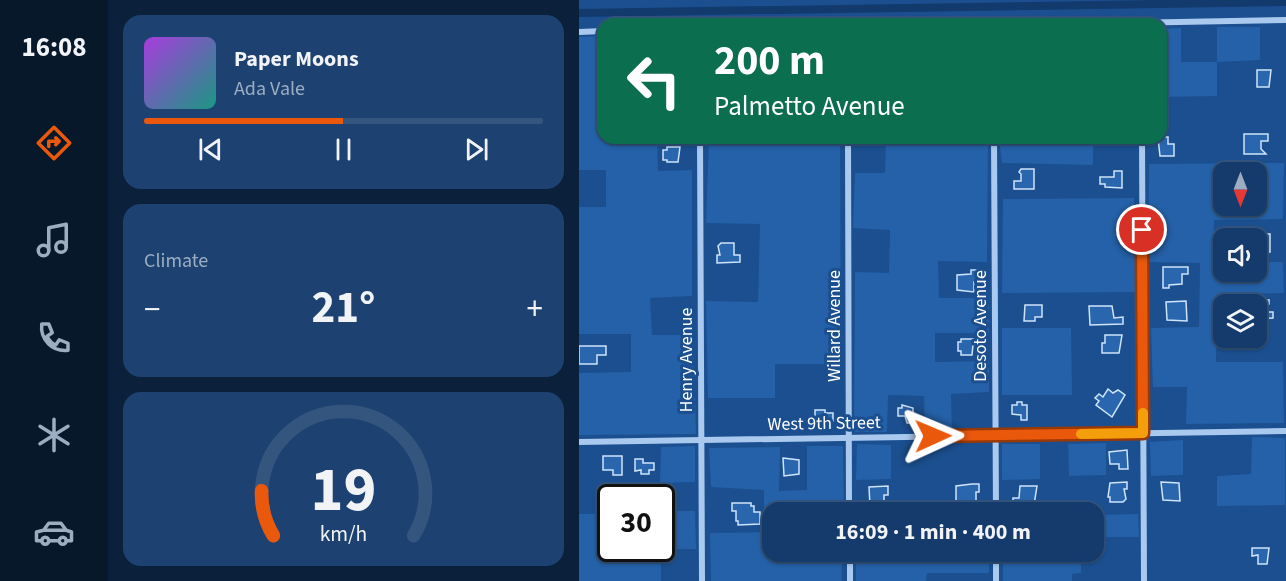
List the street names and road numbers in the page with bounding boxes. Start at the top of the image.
street label: Willard Avenue [822,270,847,382]
street label: Desoto Avenue [968,270,993,382]
street label: Henry Avenue [674,308,699,412]
street label: West 9th Street [767,410,881,437]

